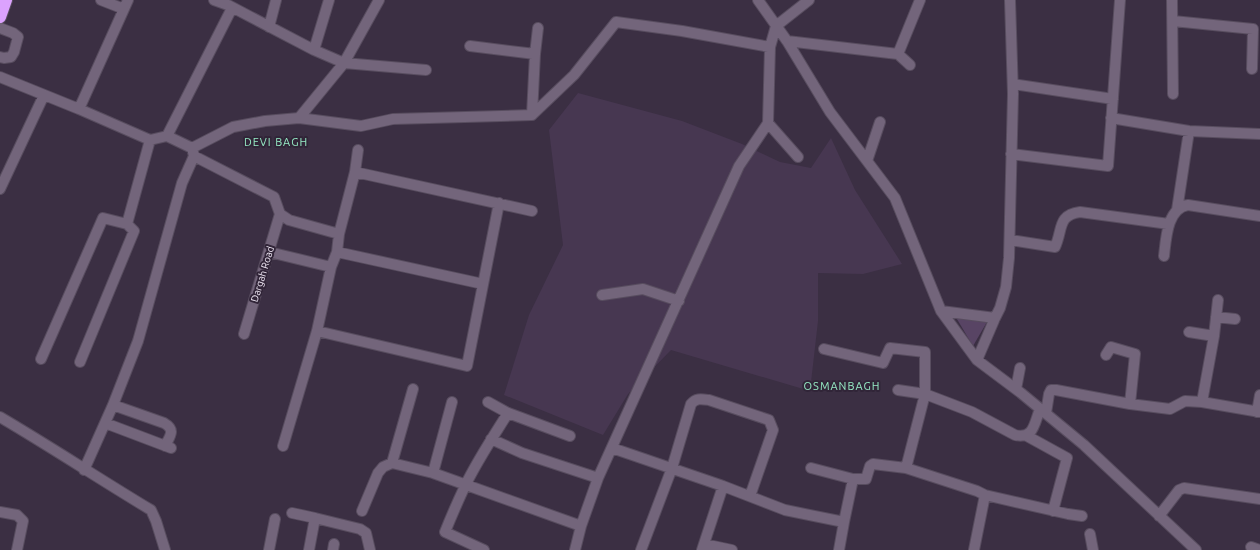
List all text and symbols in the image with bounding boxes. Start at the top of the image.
district label: DEVI BAGH [244,136,308,148]
street label: Dargah Road [249,245,276,303]
district label: OSMANBAGH [804,380,880,392]

